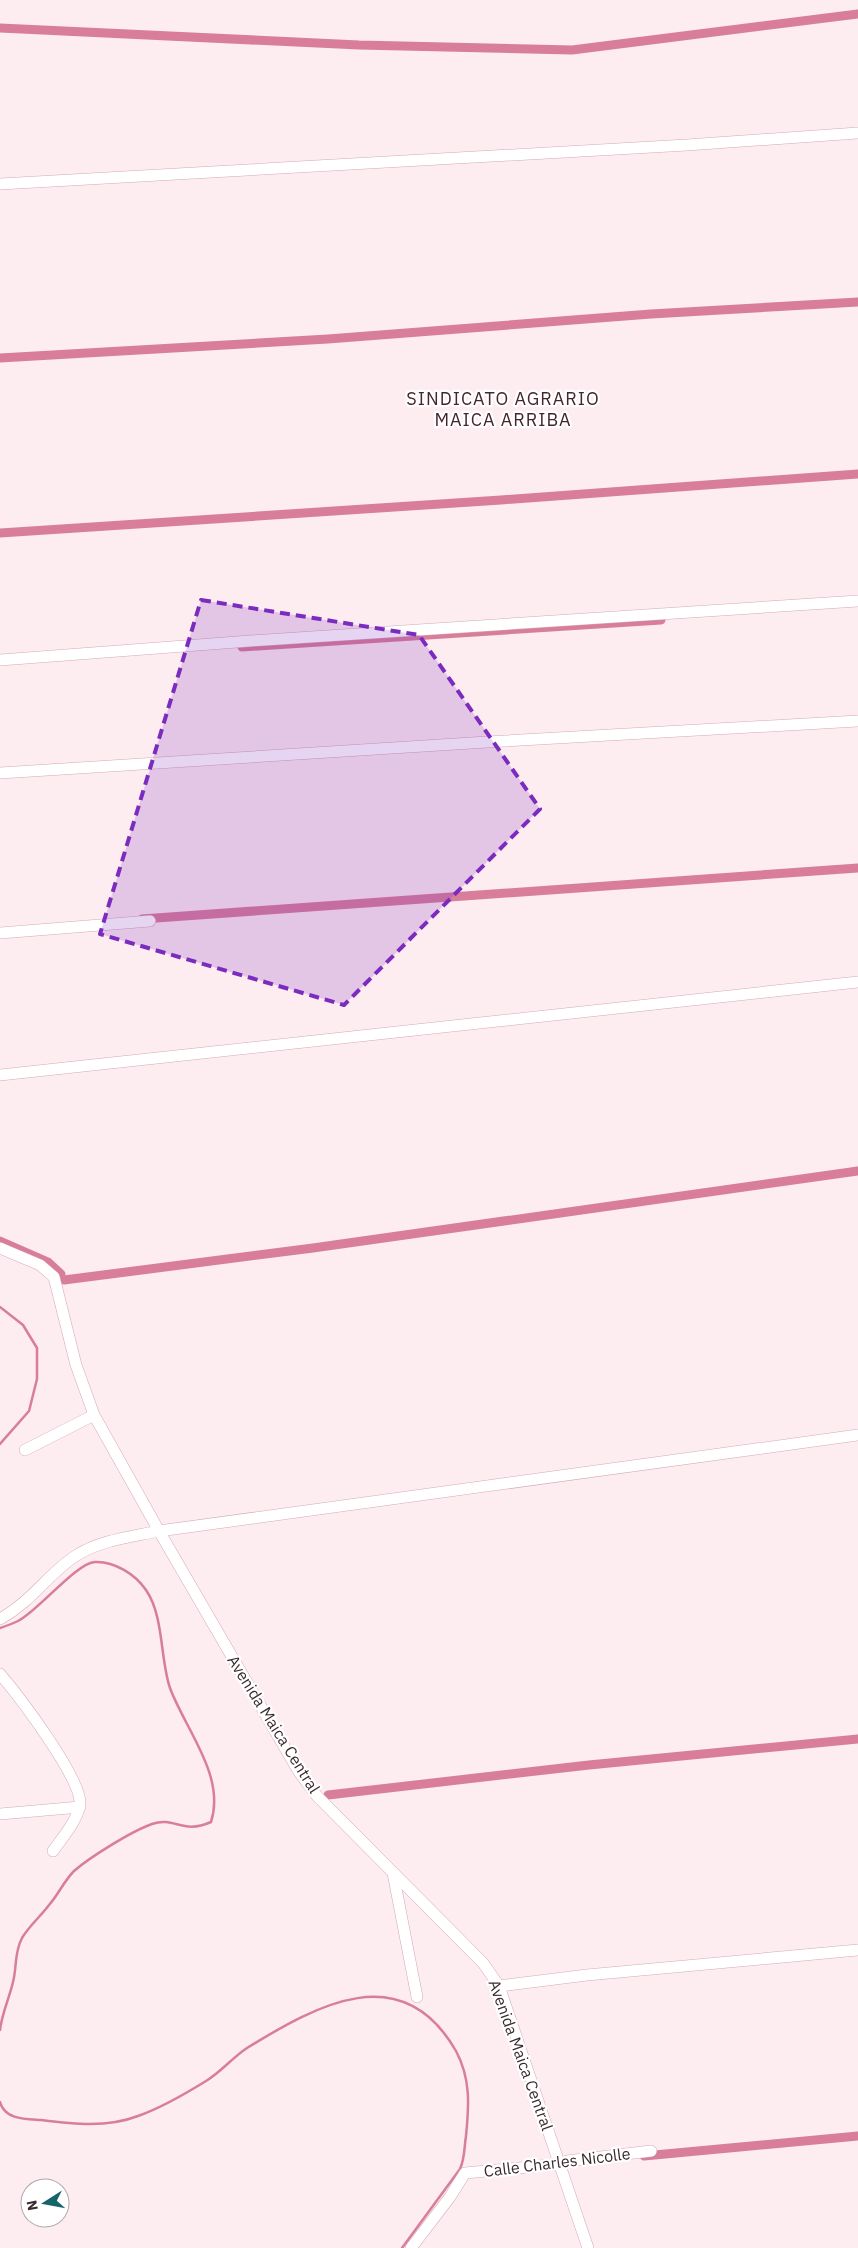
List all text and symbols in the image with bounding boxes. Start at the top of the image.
district label: SINDICATO AGRARIO MAICA ARRIBA [406,387,600,431]
street label: Avenida Maica Central [223,1651,325,1797]
street label: Avenida Maica Central [484,1977,558,2133]
street label: Calle Charles Nicolle [483,2143,632,2181]
north arrow [20,2178,70,2228]
text: N [22,2199,42,2212]

